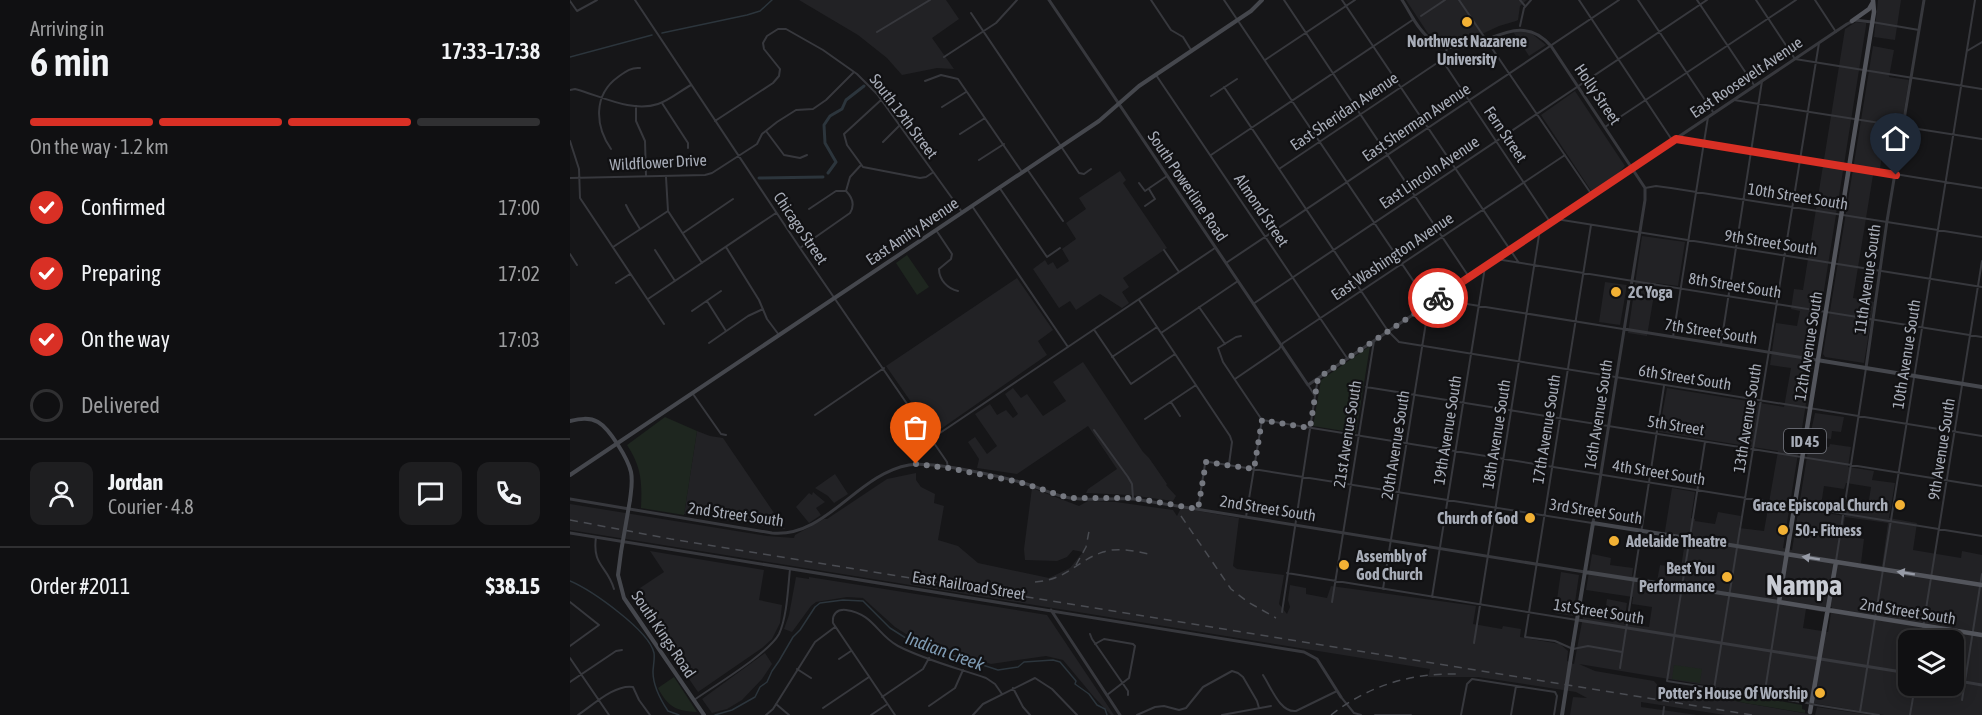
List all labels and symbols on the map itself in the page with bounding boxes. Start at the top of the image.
marker: Northwest Nazarene University [1460,15,1474,29]
place label: Northwest Nazarene University [1407,32,1527,68]
street label: East Roosevelt Avenue [1686,33,1806,121]
street label: Holly Street [1570,60,1625,129]
street label: East Sheridan Avenue [1287,68,1401,154]
street label: South 19th Street [866,70,942,162]
street label: East Sherman Avenue [1359,79,1473,165]
street label: Fern Street [1481,103,1531,166]
pin [1870,113,1921,175]
street label: South Powerline Road [1145,128,1231,244]
street label: East Lincoln Avenue [1376,132,1482,212]
street label: Wildflower Drive [609,150,707,174]
street label: Almond Street [1231,170,1293,250]
street label: 10th Street South [1747,179,1849,213]
street label: Chicago Street [769,188,832,268]
street label: East Amity Avenue [862,193,962,269]
street label: East Washington Avenue [1328,208,1457,304]
street label: 11th Avenue South [1850,223,1884,335]
street label: 9th Street South [1723,226,1819,258]
courier [1408,268,1468,328]
street label: 8th Street South [1687,269,1783,301]
place label: 2C Yoga [1628,283,1673,301]
marker: 2C Yoga [1609,285,1623,299]
street label: 12th Avenue South [1790,290,1826,402]
street label: 10th Avenue South [1888,298,1924,410]
street label: 7th Street South [1663,315,1759,347]
street label: 16th Avenue South [1580,358,1616,470]
street label: 6th Street South [1637,361,1733,393]
street label: 13th Avenue South [1729,362,1765,474]
street label: 17th Avenue South [1528,373,1564,485]
street label: 19th Avenue South [1429,374,1465,486]
street label: 18th Avenue South [1478,378,1514,490]
street label: 21st Avenue South [1330,379,1364,489]
street label: 20th Avenue South [1377,389,1413,501]
street label: 9th Avenue South [1924,397,1958,501]
pin [890,402,941,464]
street label: 5th Street [1646,412,1706,438]
road number: ID 45 [1784,429,1826,453]
street label: 4th Street South [1611,456,1707,488]
street label: 2nd Street South [1219,492,1317,524]
street label: 3rd Street South [1548,495,1644,527]
place label: Grace Episcopal Church [1753,496,1888,514]
street label: 2nd Street South [687,498,785,530]
marker: Grace Episcopal Church [1893,498,1907,512]
place label: Church of God [1437,509,1518,527]
marker: Church of God [1523,511,1537,525]
place label: 50+ Fitness [1795,521,1862,539]
marker: 50+ Fitness [1776,523,1790,537]
place label: Adelaide Theatre [1625,532,1727,550]
marker: Adelaide Theatre [1607,534,1621,548]
place label: Assembly of God Church [1355,547,1427,583]
one-way arrow [1801,553,1820,562]
marker: Assembly of God Church [1337,558,1351,572]
place label: Best You Performance [1639,559,1715,595]
street label: East Railroad Street [911,567,1027,603]
one-way arrow [1896,568,1915,577]
district label: Nampa [1766,569,1842,601]
marker: Best You Performance [1720,570,1734,584]
street label: South Kings Road [627,587,700,681]
street label: 1st Street South [1552,595,1646,627]
street label: 2nd Street South [1859,595,1957,627]
water label: Indian Creek [903,627,988,675]
place label: Potter's House Of Worship [1658,684,1808,702]
marker: Potter's House Of Worship [1813,686,1827,700]

